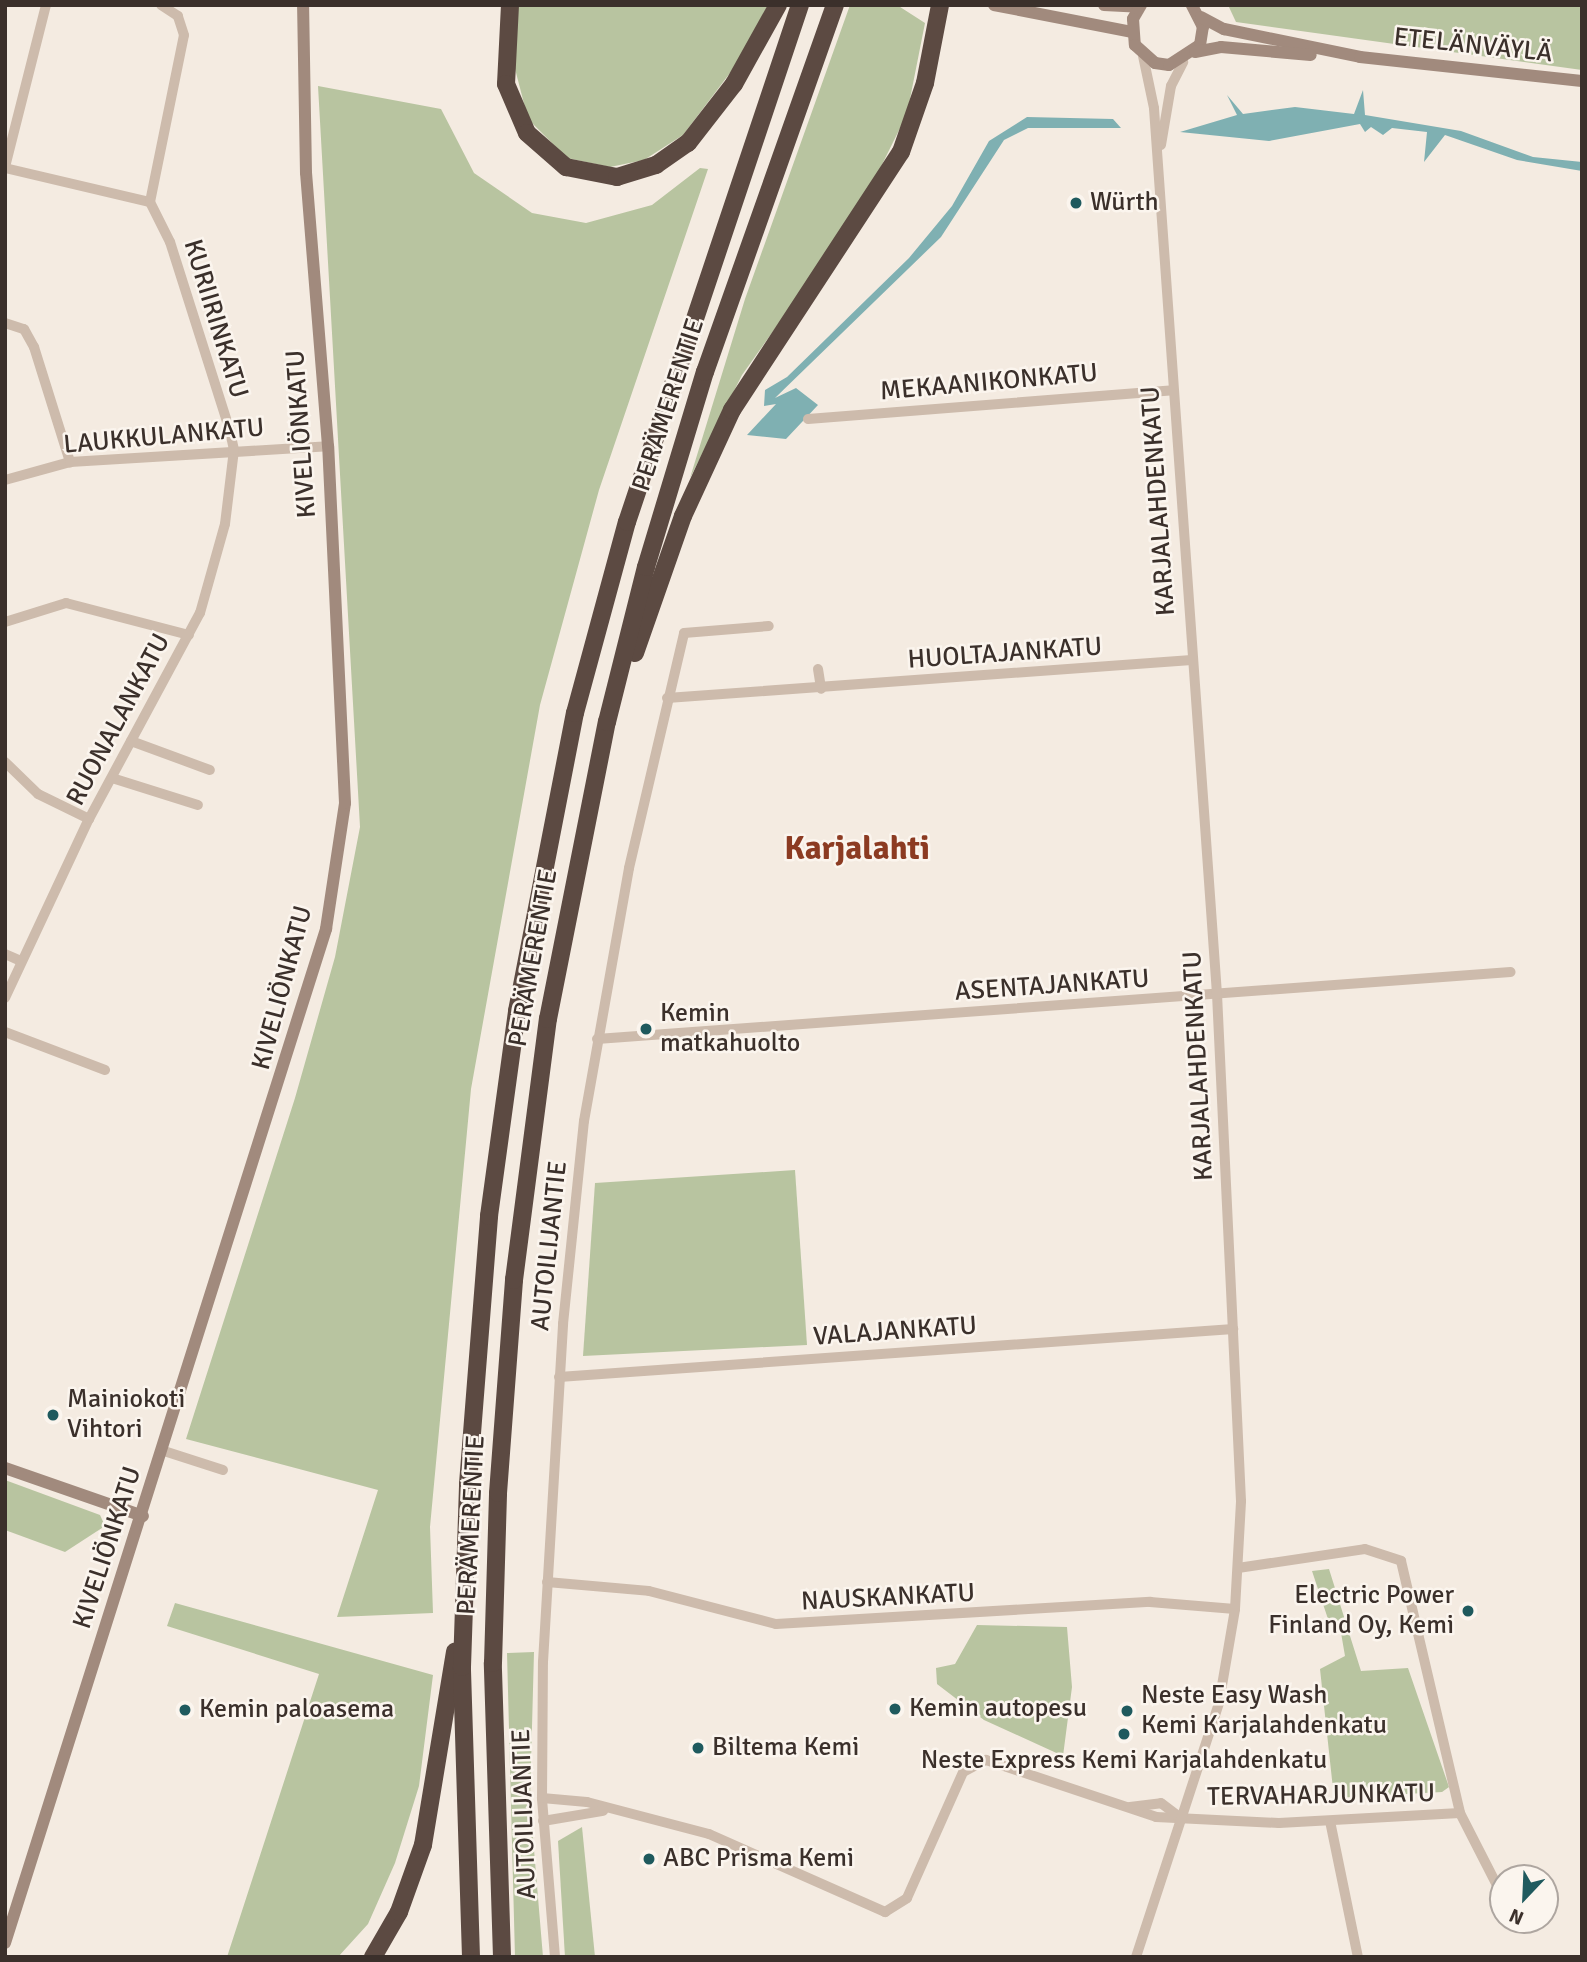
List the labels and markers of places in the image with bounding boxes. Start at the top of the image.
place label: Würth [1090,187,1159,219]
marker: Würth [1068,195,1084,211]
place label: Kemin matkahuolto [660,998,800,1060]
marker: Kemin matkahuolto [638,1021,654,1037]
place label: Mainiokoti Vihtori [67,1384,185,1446]
marker: Mainiokoti Vihtori [45,1407,61,1423]
place label: Electric Power Finland Oy, Kemi [1268,1580,1454,1642]
marker: Electric Power Finland Oy, Kemi [1460,1603,1476,1619]
place label: Neste Easy Wash Kemi Karjalahdenkatu [1141,1680,1387,1742]
place label: Kemin autopesu [909,1693,1087,1725]
place label: Kemin paloasema [199,1694,394,1726]
marker: Kemin autopesu [887,1701,903,1717]
marker: Kemin paloasema [177,1702,193,1718]
marker: Neste Easy Wash Kemi Karjalahdenkatu [1119,1703,1135,1719]
marker: Neste Express Kemi Karjalahdenkatu [1116,1726,1132,1742]
place label: Biltema Kemi [712,1732,859,1764]
marker: Biltema Kemi [690,1740,706,1756]
place label: Neste Express Kemi Karjalahdenkatu [921,1745,1327,1777]
place label: ABC Prisma Kemi [663,1843,854,1875]
marker: ABC Prisma Kemi [641,1851,657,1867]

